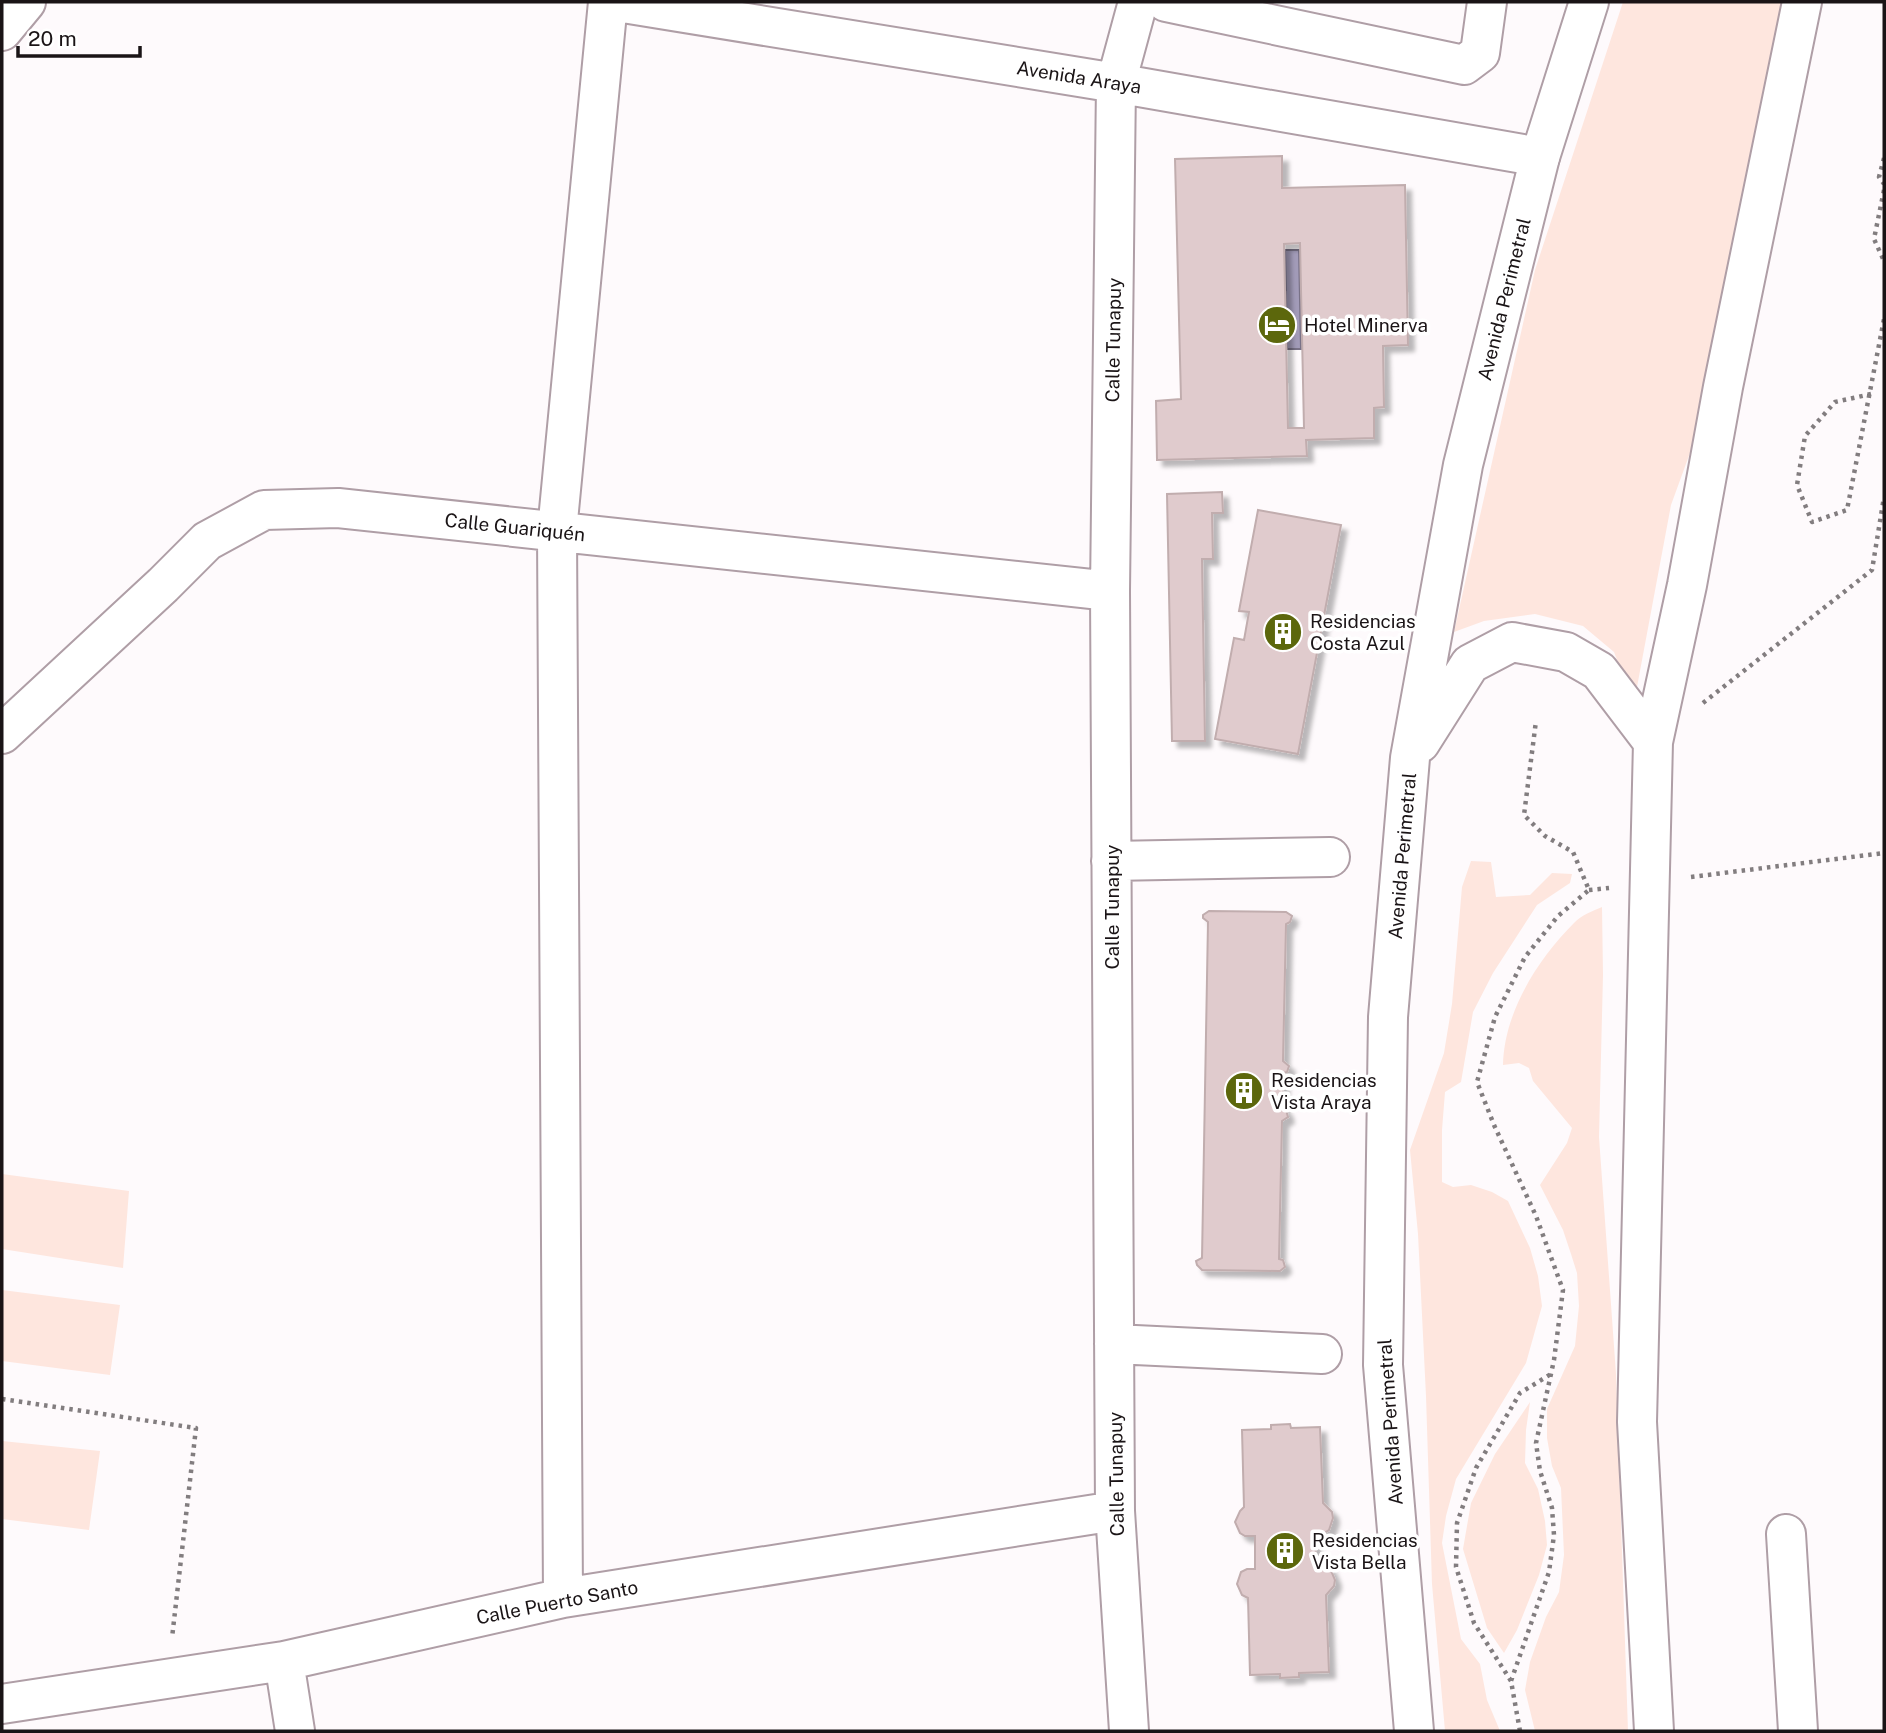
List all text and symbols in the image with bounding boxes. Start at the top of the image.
scale bar [18,14,140,58]
text: 20 m [28,26,77,51]
street label: Avenida Araya [1015,56,1143,98]
street label: Avenida Perimetral [1473,215,1535,383]
street label: Calle Tunapuy [1101,277,1125,403]
hotel icon: Hotel Minerva [1256,304,1298,346]
place label: Hotel Minerva [1304,314,1428,336]
street label: Calle Guariquén [444,509,586,545]
place label: Residencias Costa Azul [1310,610,1416,654]
building icon: Residencias Costa Azul [1262,611,1304,653]
street label: Avenida Perimetral [1384,772,1420,940]
street label: Calle Tunapuy [1101,845,1123,969]
place label: Residencias Vista Araya [1271,1069,1377,1113]
building icon: Residencias Vista Araya [1223,1070,1265,1112]
street label: Avenida Perimetral [1373,1338,1407,1506]
street label: Calle Tunapuy [1104,1411,1128,1537]
place label: Residencias Vista Bella [1312,1529,1418,1573]
building icon: Residencias Vista Bella [1264,1530,1306,1572]
street label: Calle Puerto Santo [474,1576,640,1628]

